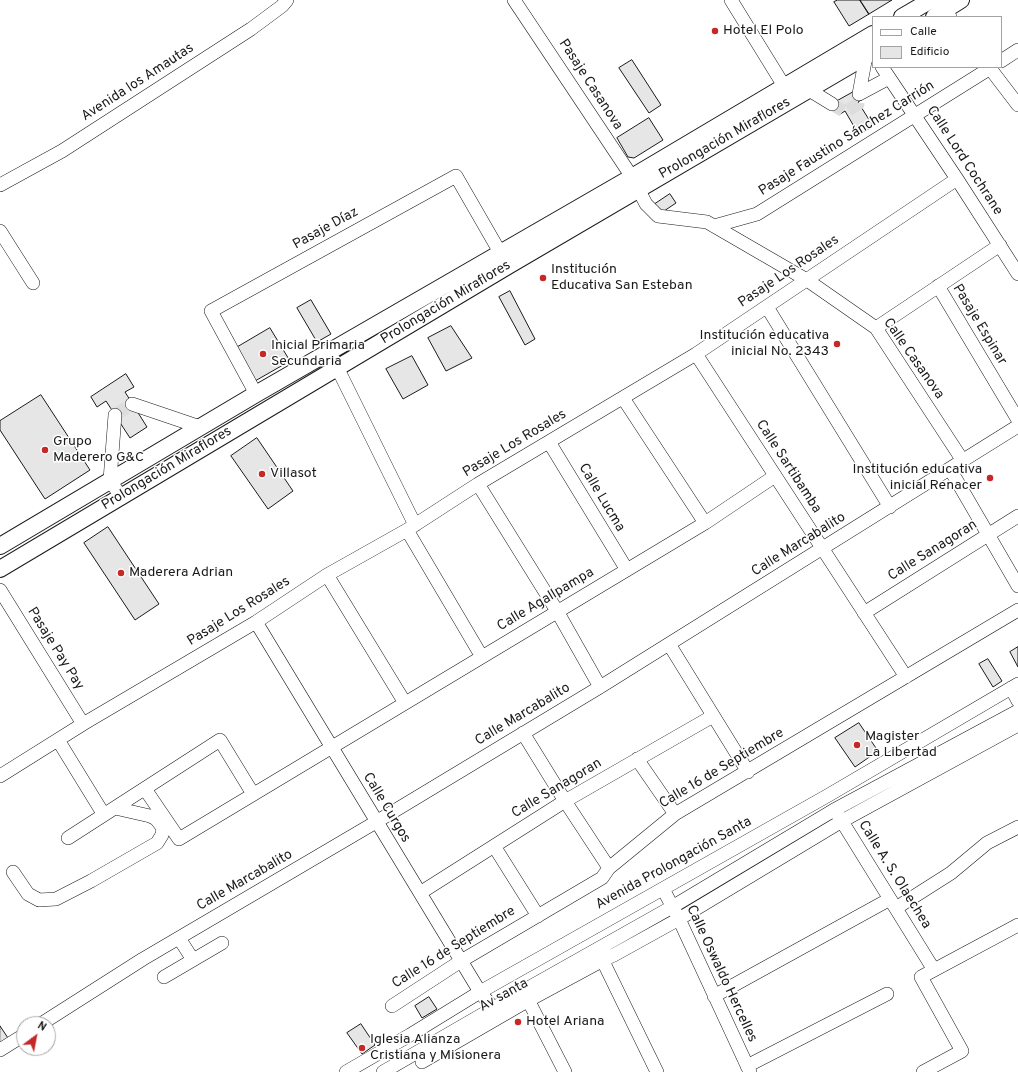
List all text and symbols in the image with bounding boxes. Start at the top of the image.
legend [872,16,1002,68]
place label: Hotel El Polo [723,23,804,39]
text: Calle [910,24,937,40]
marker: Hotel El Polo [710,26,720,36]
street label: Pasaje Casanova [554,36,626,134]
street label: Avenida los Amautas [79,40,197,126]
text: Edificio [910,44,949,60]
street label: Pasaje Faustino Sánchez Carrión [756,78,938,200]
street label: Prolongación Miraflores [656,95,794,183]
street label: Calle Lord Cochrane [922,103,1006,219]
street label: Pasaje Díaz [290,204,362,254]
street label: Pasaje Los Rosales [735,232,843,312]
street label: Prolongación Miraflores [378,257,514,349]
place label: Institución Educativa San Esteban [551,262,693,294]
marker: Institución Educativa San Esteban [538,273,548,283]
street label: Pasaje Espinar [948,281,1010,369]
street label: Calle Casanova [879,315,947,403]
place label: Institución educativa inicial No. 2343 [700,328,829,360]
place label: Inicial Primaria Secundaria [271,338,365,370]
marker: Institución educativa inicial No. 2343 [832,339,842,349]
marker: Inicial Primaria Secundaria [258,349,268,359]
street label: Pasaje Los Rosales [460,406,570,482]
street label: Calle Sartibamba [752,417,824,517]
street label: Prolongación Miraflores [99,423,235,515]
place label: Grupo Maderero G&C [53,434,144,466]
marker: Grupo Maderero G&C [40,445,50,455]
street label: Calle Lucma [574,461,628,535]
place label: Institución educativa inicial Renacer [853,462,982,494]
place label: Villasot [270,466,317,482]
marker: Villasot [257,469,267,479]
marker: Institución educativa inicial Renacer [985,473,995,483]
street label: Calle Marcabalito [749,509,849,581]
street label: Calle Sanagoran [885,517,981,585]
place label: Maderera Adrian [129,565,233,581]
street label: Calle Agallpampa [495,565,597,635]
marker: Maderera Adrian [116,568,126,578]
street label: Pasaje Los Rosales [185,574,293,650]
street label: Pasaje Pay Pay [23,605,87,693]
street label: Calle Marcabalito [472,680,574,750]
street label: Calle 16 de Septiembre [657,725,787,813]
place label: Magister La Libertad [865,729,937,762]
marker: Magister La Libertad [852,740,862,750]
street label: Calle Sanagoran [509,755,605,823]
street label: Calle Curgos [359,770,413,846]
street label: Avenida Prolongación Santa [593,814,755,914]
street label: Calle A. S. Olaechea [854,818,934,932]
street label: Calle Marcabalito [194,847,296,915]
street label: Calle 16 de Septiembre [389,903,519,993]
street label: Calle Oswaldo Hercelles [682,903,760,1045]
street label: Av santa [477,976,531,1016]
place label: Hotel Ariana [526,1014,604,1030]
north arrow [16,1016,56,1056]
marker: Hotel Ariana [513,1017,523,1027]
text: N [35,1019,49,1035]
place label: Iglesia Alianza Cristiana y Misionera [370,1032,501,1064]
marker: Iglesia Alianza Cristiana y Misionera [357,1043,367,1053]

